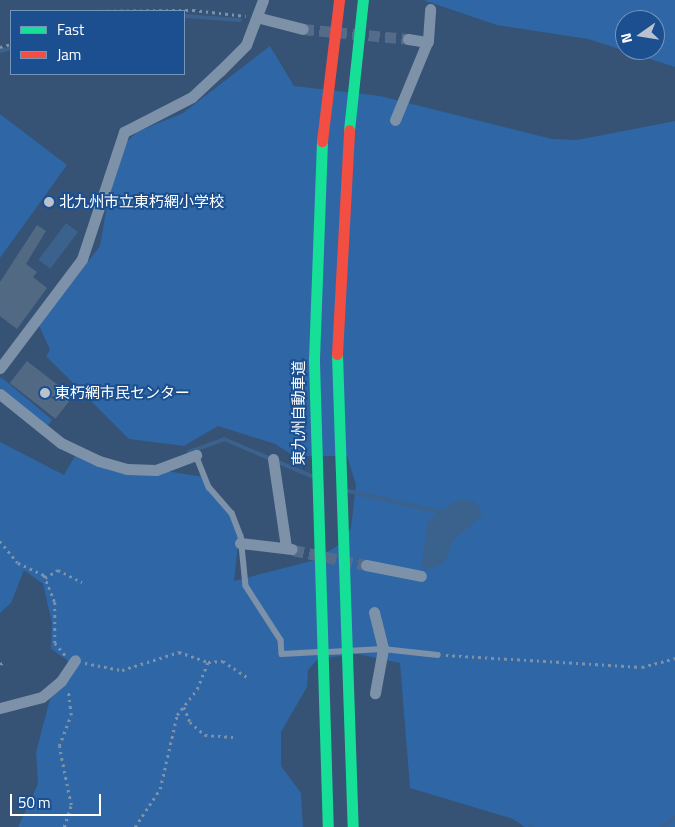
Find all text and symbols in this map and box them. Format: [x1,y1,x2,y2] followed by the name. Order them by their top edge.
[10,10,185,75] legend
[615,10,665,60] north arrow
[57,18,84,41] text: Fast
[615,31,637,45] text: N
[57,43,81,66] text: Jam
[59,193,224,211] place label: 北九州市立東朽網小学校
[43,196,55,208] marker: 北九州市立東朽網小学校
[290,361,308,465] street label: 東九州自動車道
[55,384,190,402] place label: 東朽網市民センター
[39,387,51,399] marker: 東朽網市民センター
[12,784,104,816] scale bar
[18,791,51,814] text: 50 m

